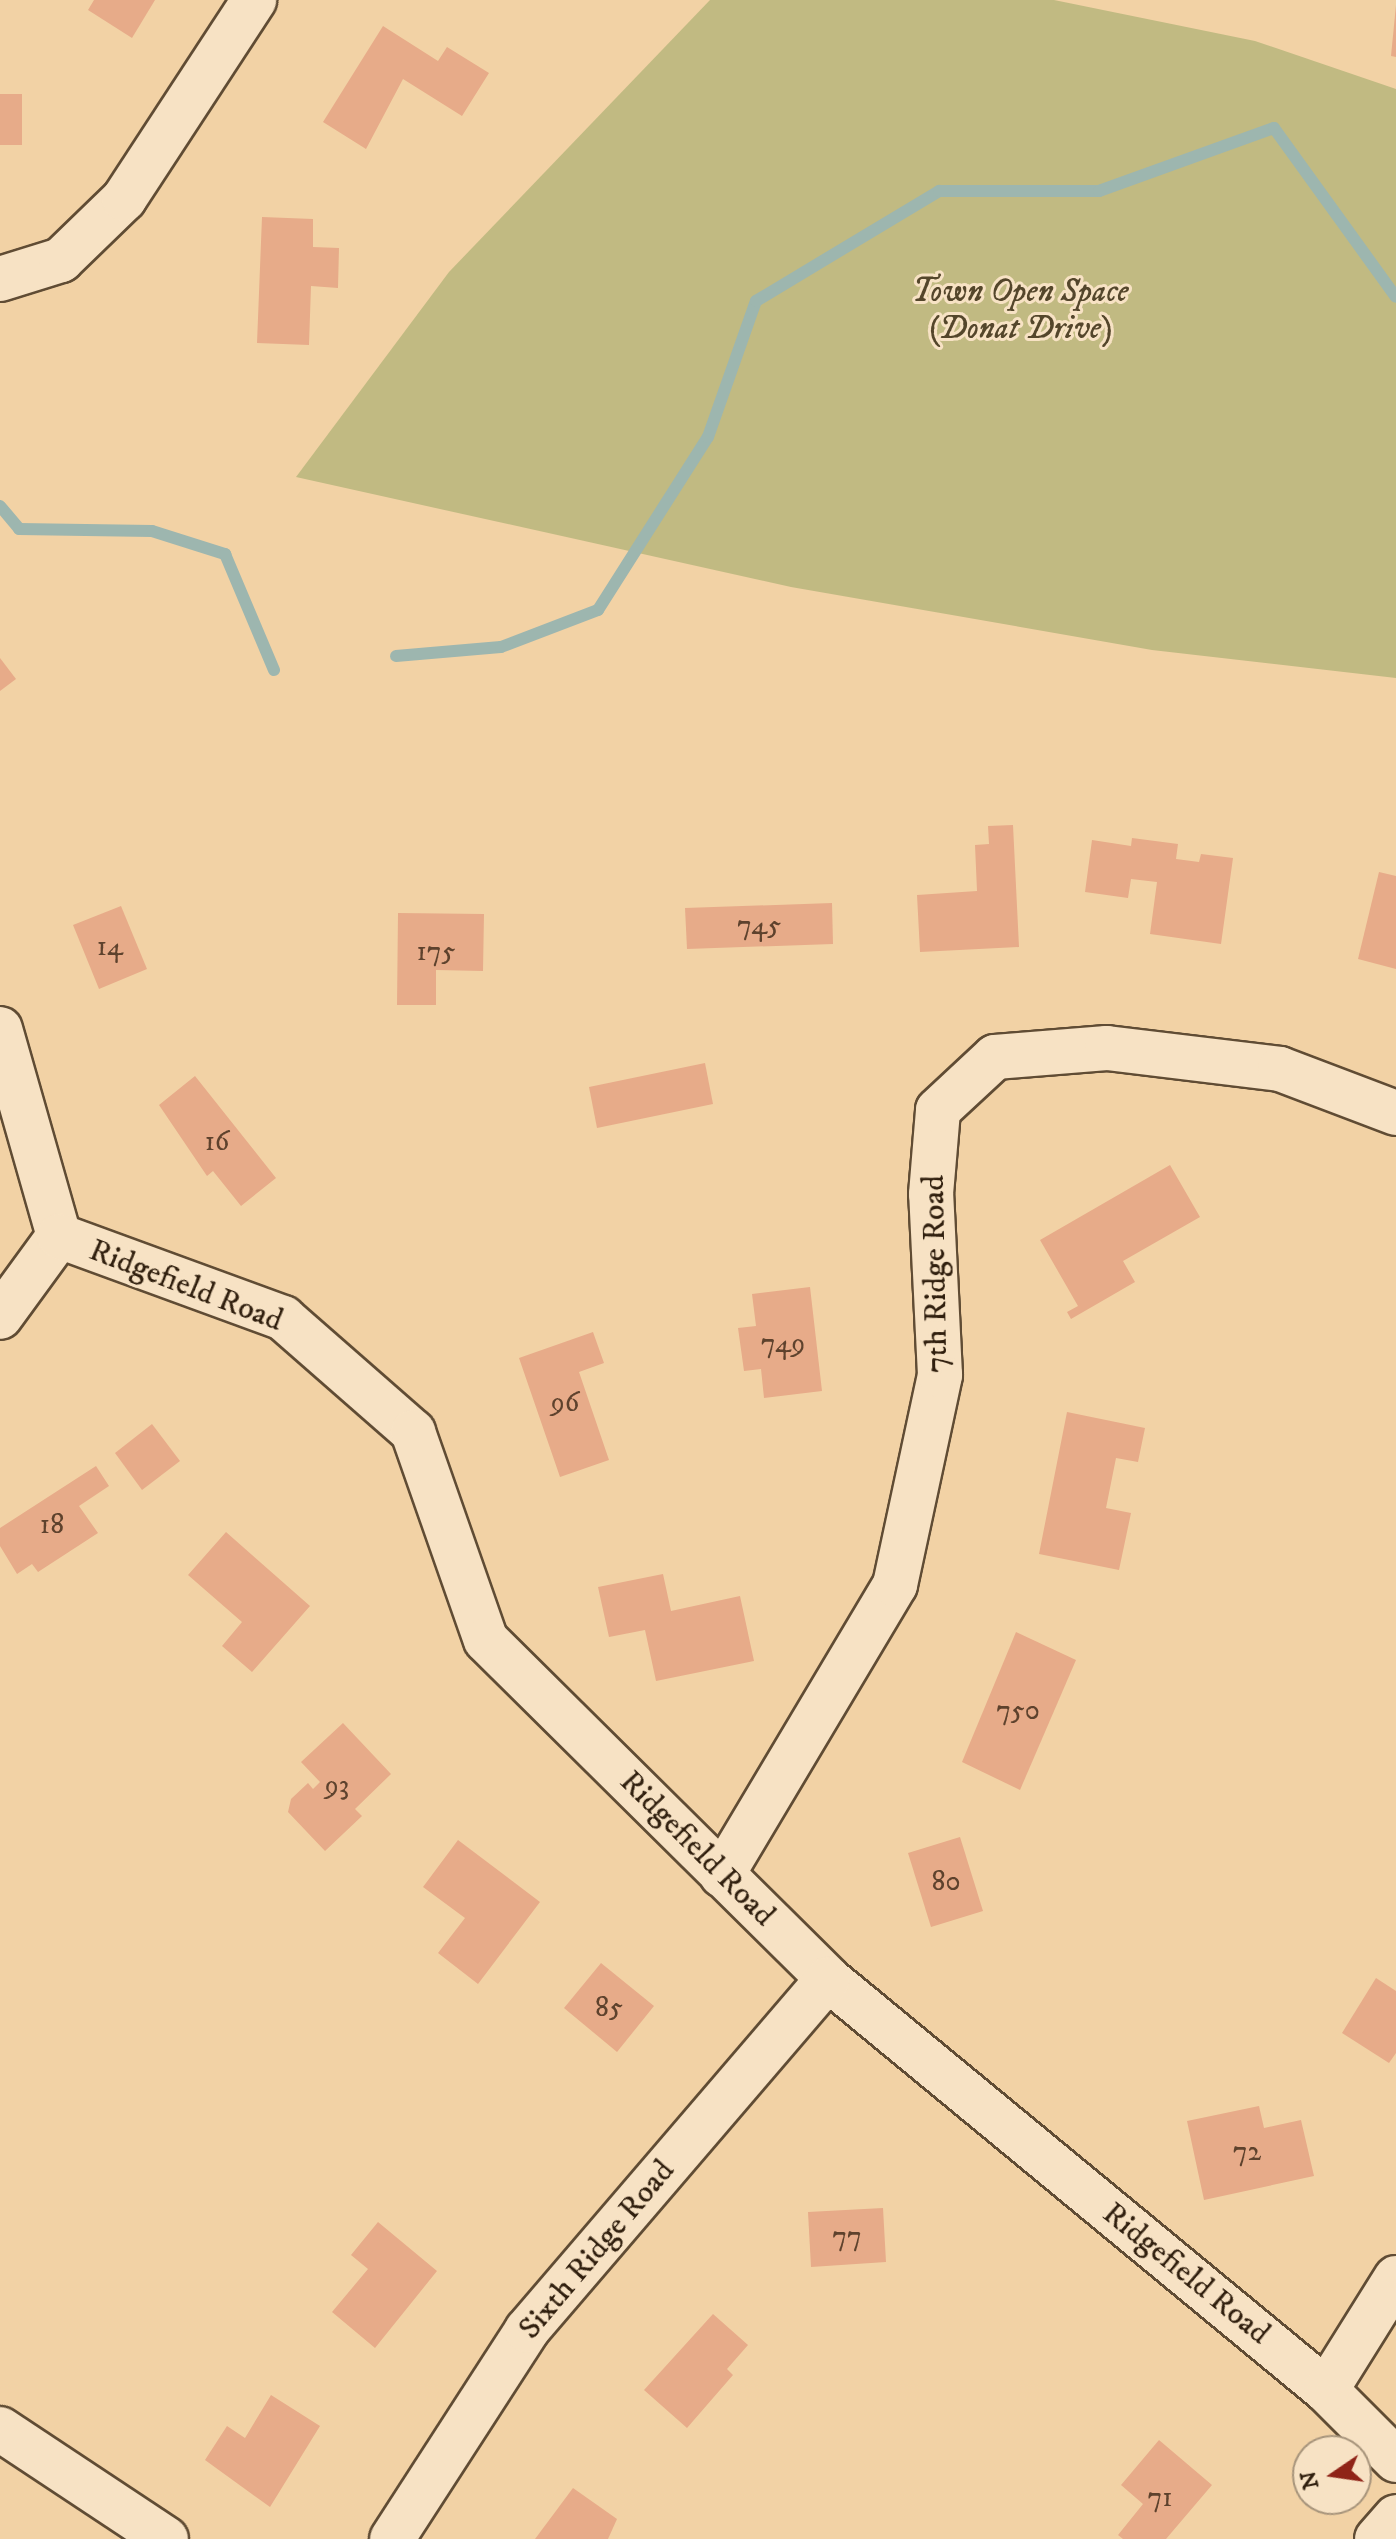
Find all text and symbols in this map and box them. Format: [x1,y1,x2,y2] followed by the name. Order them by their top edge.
[912,274,1128,349] park label: Town Open Space (Donat Drive)
[737,909,781,943] house number: 745
[97,930,123,964] house number: 14
[417,935,455,969] house number: 175
[205,1125,229,1159] house number: 16
[915,1175,957,1373] street label: 7th Ridge Road
[84,1231,288,1341] street label: Ridgefield Road
[761,1327,805,1361] house number: 749
[551,1386,579,1420] house number: 96
[40,1508,64,1542] house number: 18
[996,1694,1040,1728] house number: 750
[611,1763,783,1935] street label: Ridgefield Road
[325,1769,349,1803] house number: 93
[931,1865,961,1899] house number: 80
[595,1991,623,2025] house number: 85
[1233,2135,1261,2169] house number: 72
[511,2153,683,2347] street label: Sixth Ridge Road
[1095,2195,1277,2353] street label: Ridgefield Road
[832,2220,862,2254] house number: 77
[1292,2435,1372,2515] north arrow
[1295,2468,1325,2492] text: N
[1147,2481,1173,2515] house number: 71

